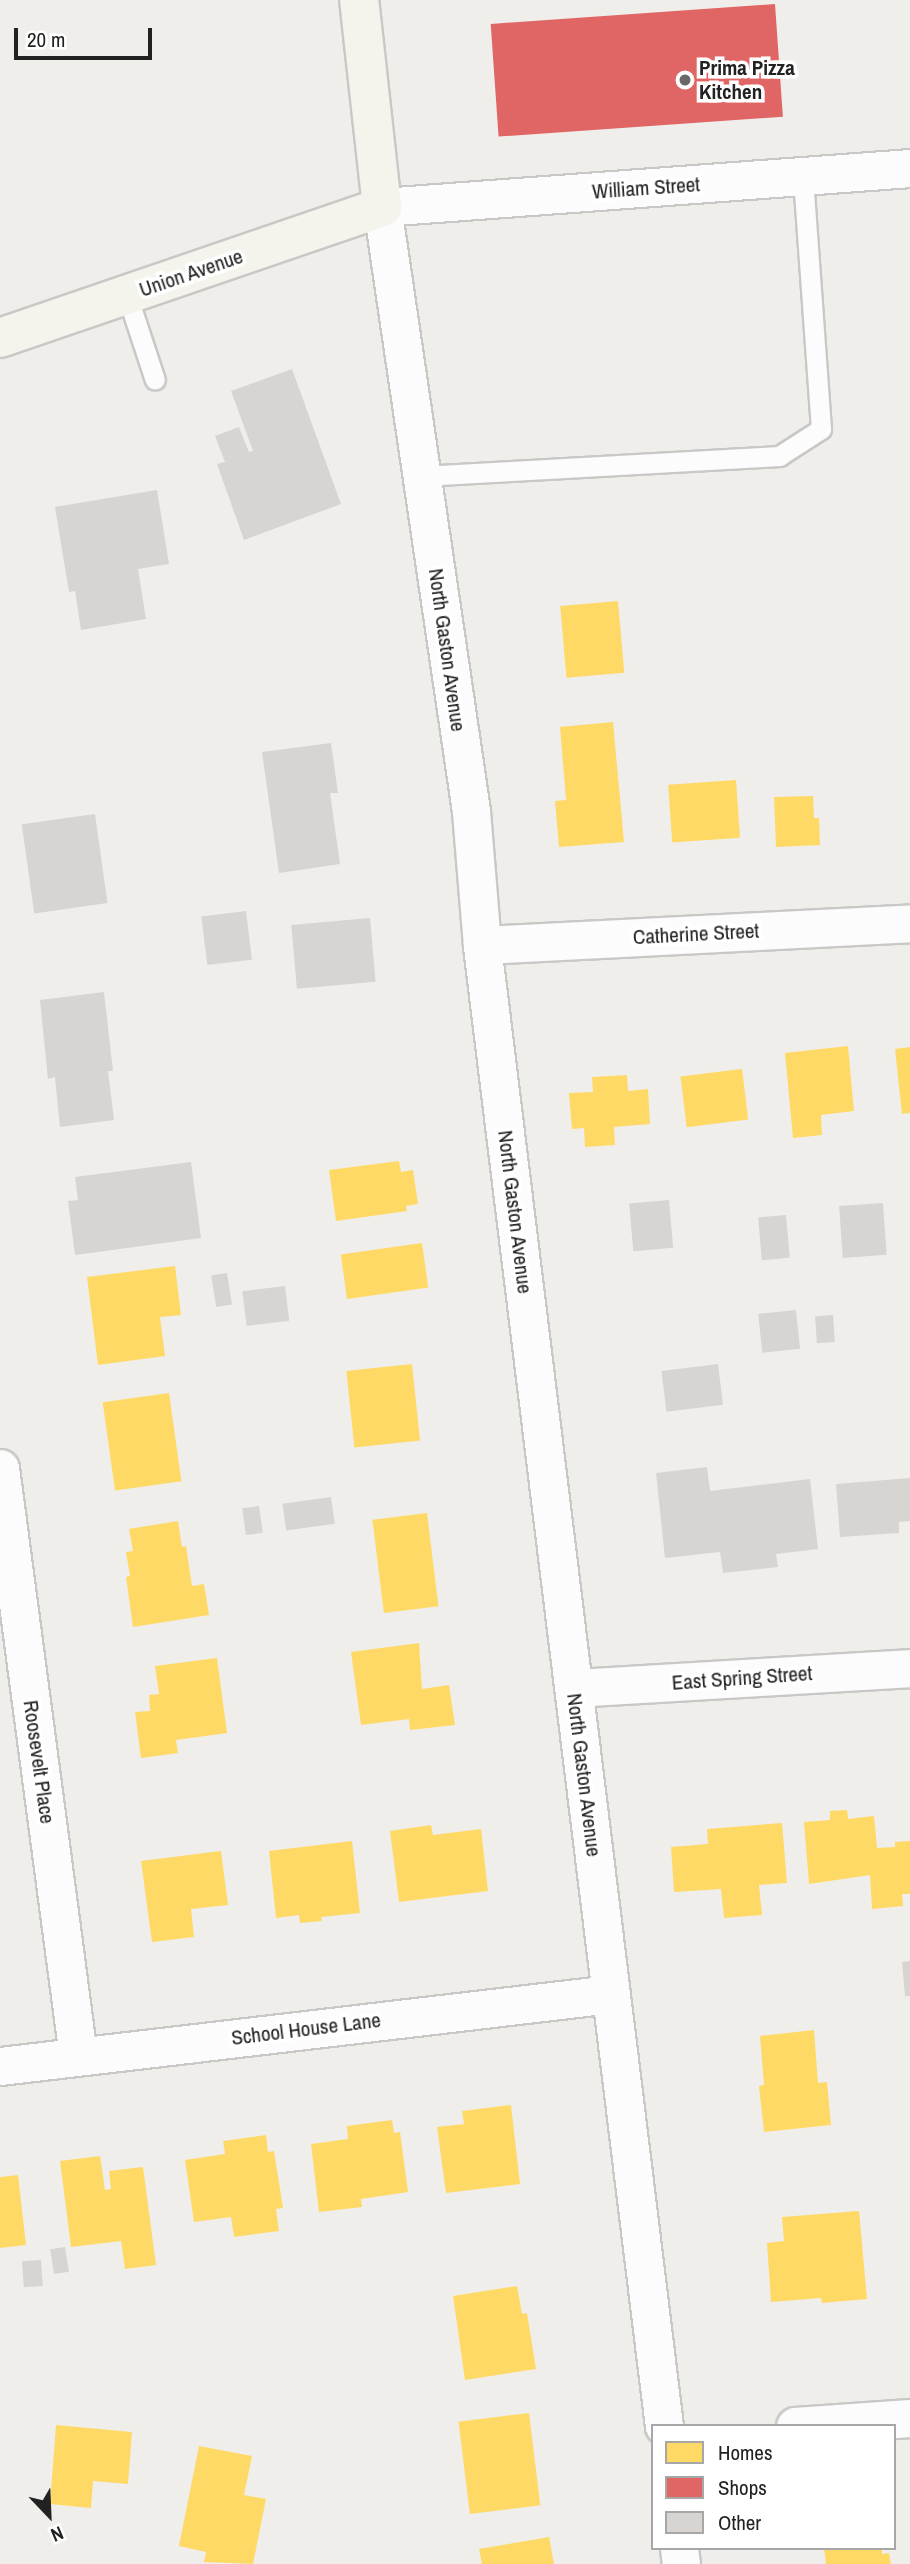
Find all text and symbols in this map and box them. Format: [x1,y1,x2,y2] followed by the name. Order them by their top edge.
[18,14,156,58] scale bar
[27,25,65,54] text: 20 m
[699,55,795,105] place label: Prima Pizza Kitchen
[677,72,693,88] marker: Prima Pizza Kitchen
[591,172,701,204] street label: William Street
[135,243,247,303] street label: Union Avenue
[423,566,471,734] street label: North Gaston Avenue
[632,918,760,950] street label: Catherine Street
[492,1128,538,1296] street label: North Gaston Avenue
[671,1661,813,1695] street label: East Spring Street
[561,1691,607,1859] street label: North Gaston Avenue
[18,1699,60,1825] street label: Roosevelt Place
[230,2007,382,2051] street label: School House Lane
[651,2424,896,2550] legend
[718,2438,773,2467] text: Homes
[718,2473,767,2502] text: Shops
[14,2480,84,2550] north arrow
[718,2508,761,2537] text: Other
[47,2520,67,2548] text: N

